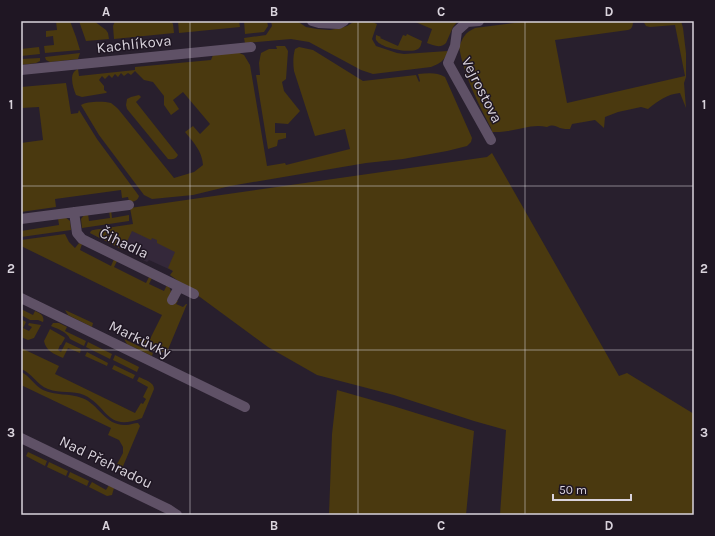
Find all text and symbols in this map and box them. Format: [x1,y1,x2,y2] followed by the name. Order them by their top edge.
[102,4,110,19] text: A
[270,4,278,19] text: B
[437,4,445,19] text: C
[605,4,614,19] text: D
[96,31,172,57] street label: Kachlíkova
[458,54,506,126] street label: Vejrostova
[9,97,13,112] text: 1
[702,97,706,112] text: 1
[97,223,151,263] street label: Čihadla
[7,261,15,276] text: 2
[700,261,708,276] text: 2
[106,316,174,362] street label: Markůvky
[7,425,15,440] text: 3
[700,425,708,440] text: 3
[57,432,155,492] street label: Nad Přehradou
[553,476,631,502] scale bar
[559,483,587,497] text: 50 m
[102,518,110,533] text: A
[270,518,278,533] text: B
[437,518,445,533] text: C
[605,518,614,533] text: D

